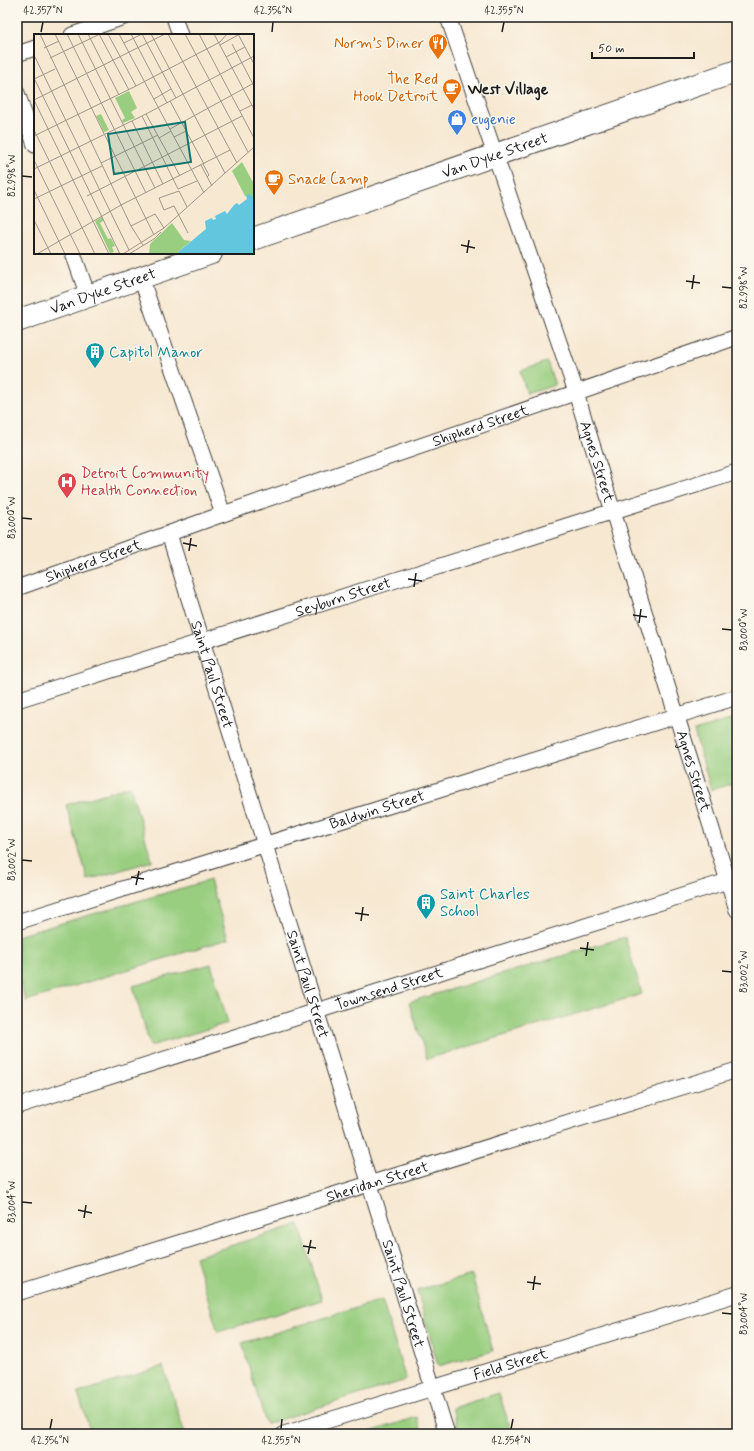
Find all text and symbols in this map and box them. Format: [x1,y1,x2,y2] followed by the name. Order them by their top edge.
[24,4,63,18] text: 42.357°N
[254,4,292,18] text: 42.356°N
[485,4,524,18] text: 42.355°N
[427,32,449,60] restaurant icon: Norm’s Diner
[34,34,254,254] inset map
[334,34,424,54] place label: Norm’s Diner
[592,34,694,60] scale bar
[598,41,625,57] text: 50 m
[353,70,438,107] place label: The Red Hook Detroit
[441,77,463,105] cafe icon: The Red Hook Detroit
[467,79,549,101] district label: West Village
[446,108,468,136] shop icon: eugenie
[471,110,516,130] place label: eugenie
[439,128,551,184] street label: Van Dyke Street
[5,155,19,197] text: 82.998°W
[263,168,285,196] cafe icon: Snack Camp
[288,170,369,190] place label: Snack Camp
[48,264,159,320] street label: Van Dyke Street
[737,267,751,309] text: 82.998°W
[84,341,106,369] building icon: Capitol Manor
[109,343,203,363] place label: Capitol Manor
[430,400,532,452] street label: Shipherd Street
[574,419,619,505] street label: Agnes Street
[81,464,209,501] place label: Detroit Community Health Connection
[56,471,78,499] hospital icon: Detroit Community Health Connection
[5,497,19,539] text: 83.000°W
[43,535,144,588] street label: Shipherd Street
[293,573,394,623] street label: Seyburn Street
[737,609,751,651] text: 83.000°W
[185,618,237,731] street label: Saint Paul Street
[671,728,715,815] street label: Agnes Street
[327,786,427,835] street label: Baldwin Street
[5,839,19,881] text: 83.002°W
[440,885,530,922] place label: Saint Charles School
[415,892,437,920] building icon: Saint Charles School
[281,928,333,1041] street label: Saint Paul Street
[737,951,751,993] text: 83.002°W
[333,963,446,1016] street label: Townsend Street
[324,1157,431,1208] street label: Sheridan Street
[5,1181,19,1223] text: 83.004°W
[377,1237,429,1350] street label: Saint Paul Street
[737,1293,751,1335] text: 83.004°W
[471,1344,550,1386] street label: Field Street
[31,1434,69,1448] text: 42.356°N
[262,1434,301,1448] text: 42.355°N
[491,1434,531,1448] text: 42.354°N

